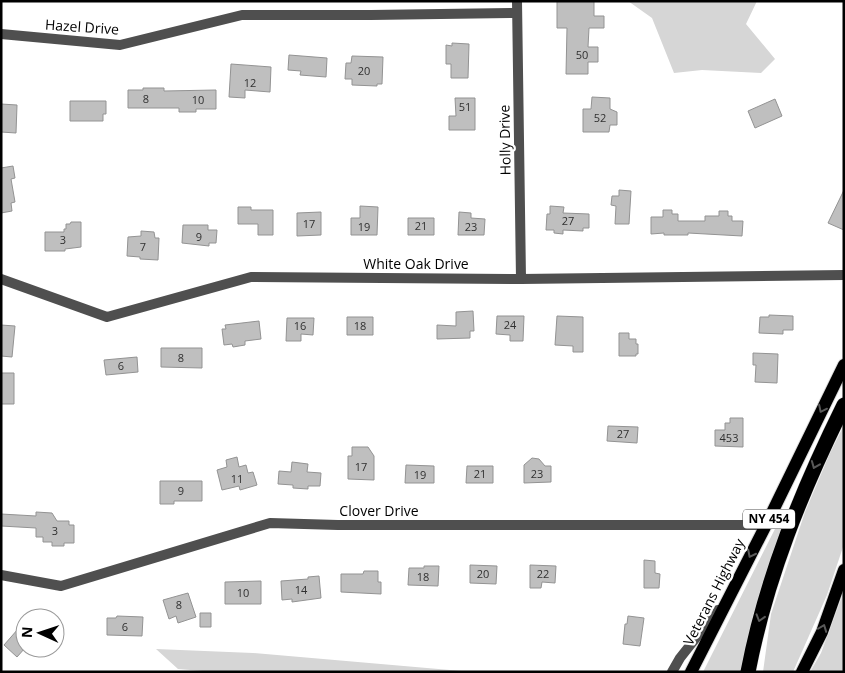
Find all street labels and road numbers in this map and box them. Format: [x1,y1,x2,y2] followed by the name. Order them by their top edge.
[44,14,120,39] street label: Hazel Drive
[494,104,515,176] street label: Holly Drive
[363,254,469,273] street label: White Oak Drive
[339,501,419,520] street label: Clover Drive
[743,509,795,528] road number: NY 454
[678,534,749,648] street label: Veterans Highway

